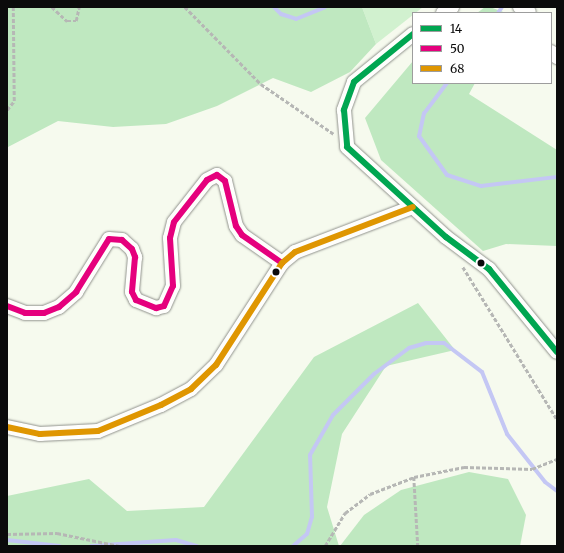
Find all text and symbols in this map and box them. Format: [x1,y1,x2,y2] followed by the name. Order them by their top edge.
[412,12,552,84] legend
[450,21,462,36] text: 14
[450,41,465,56] text: 50
[450,61,464,76] text: 68
[476,258,486,268] unlabelled marker
[271,267,281,277] unlabelled marker

